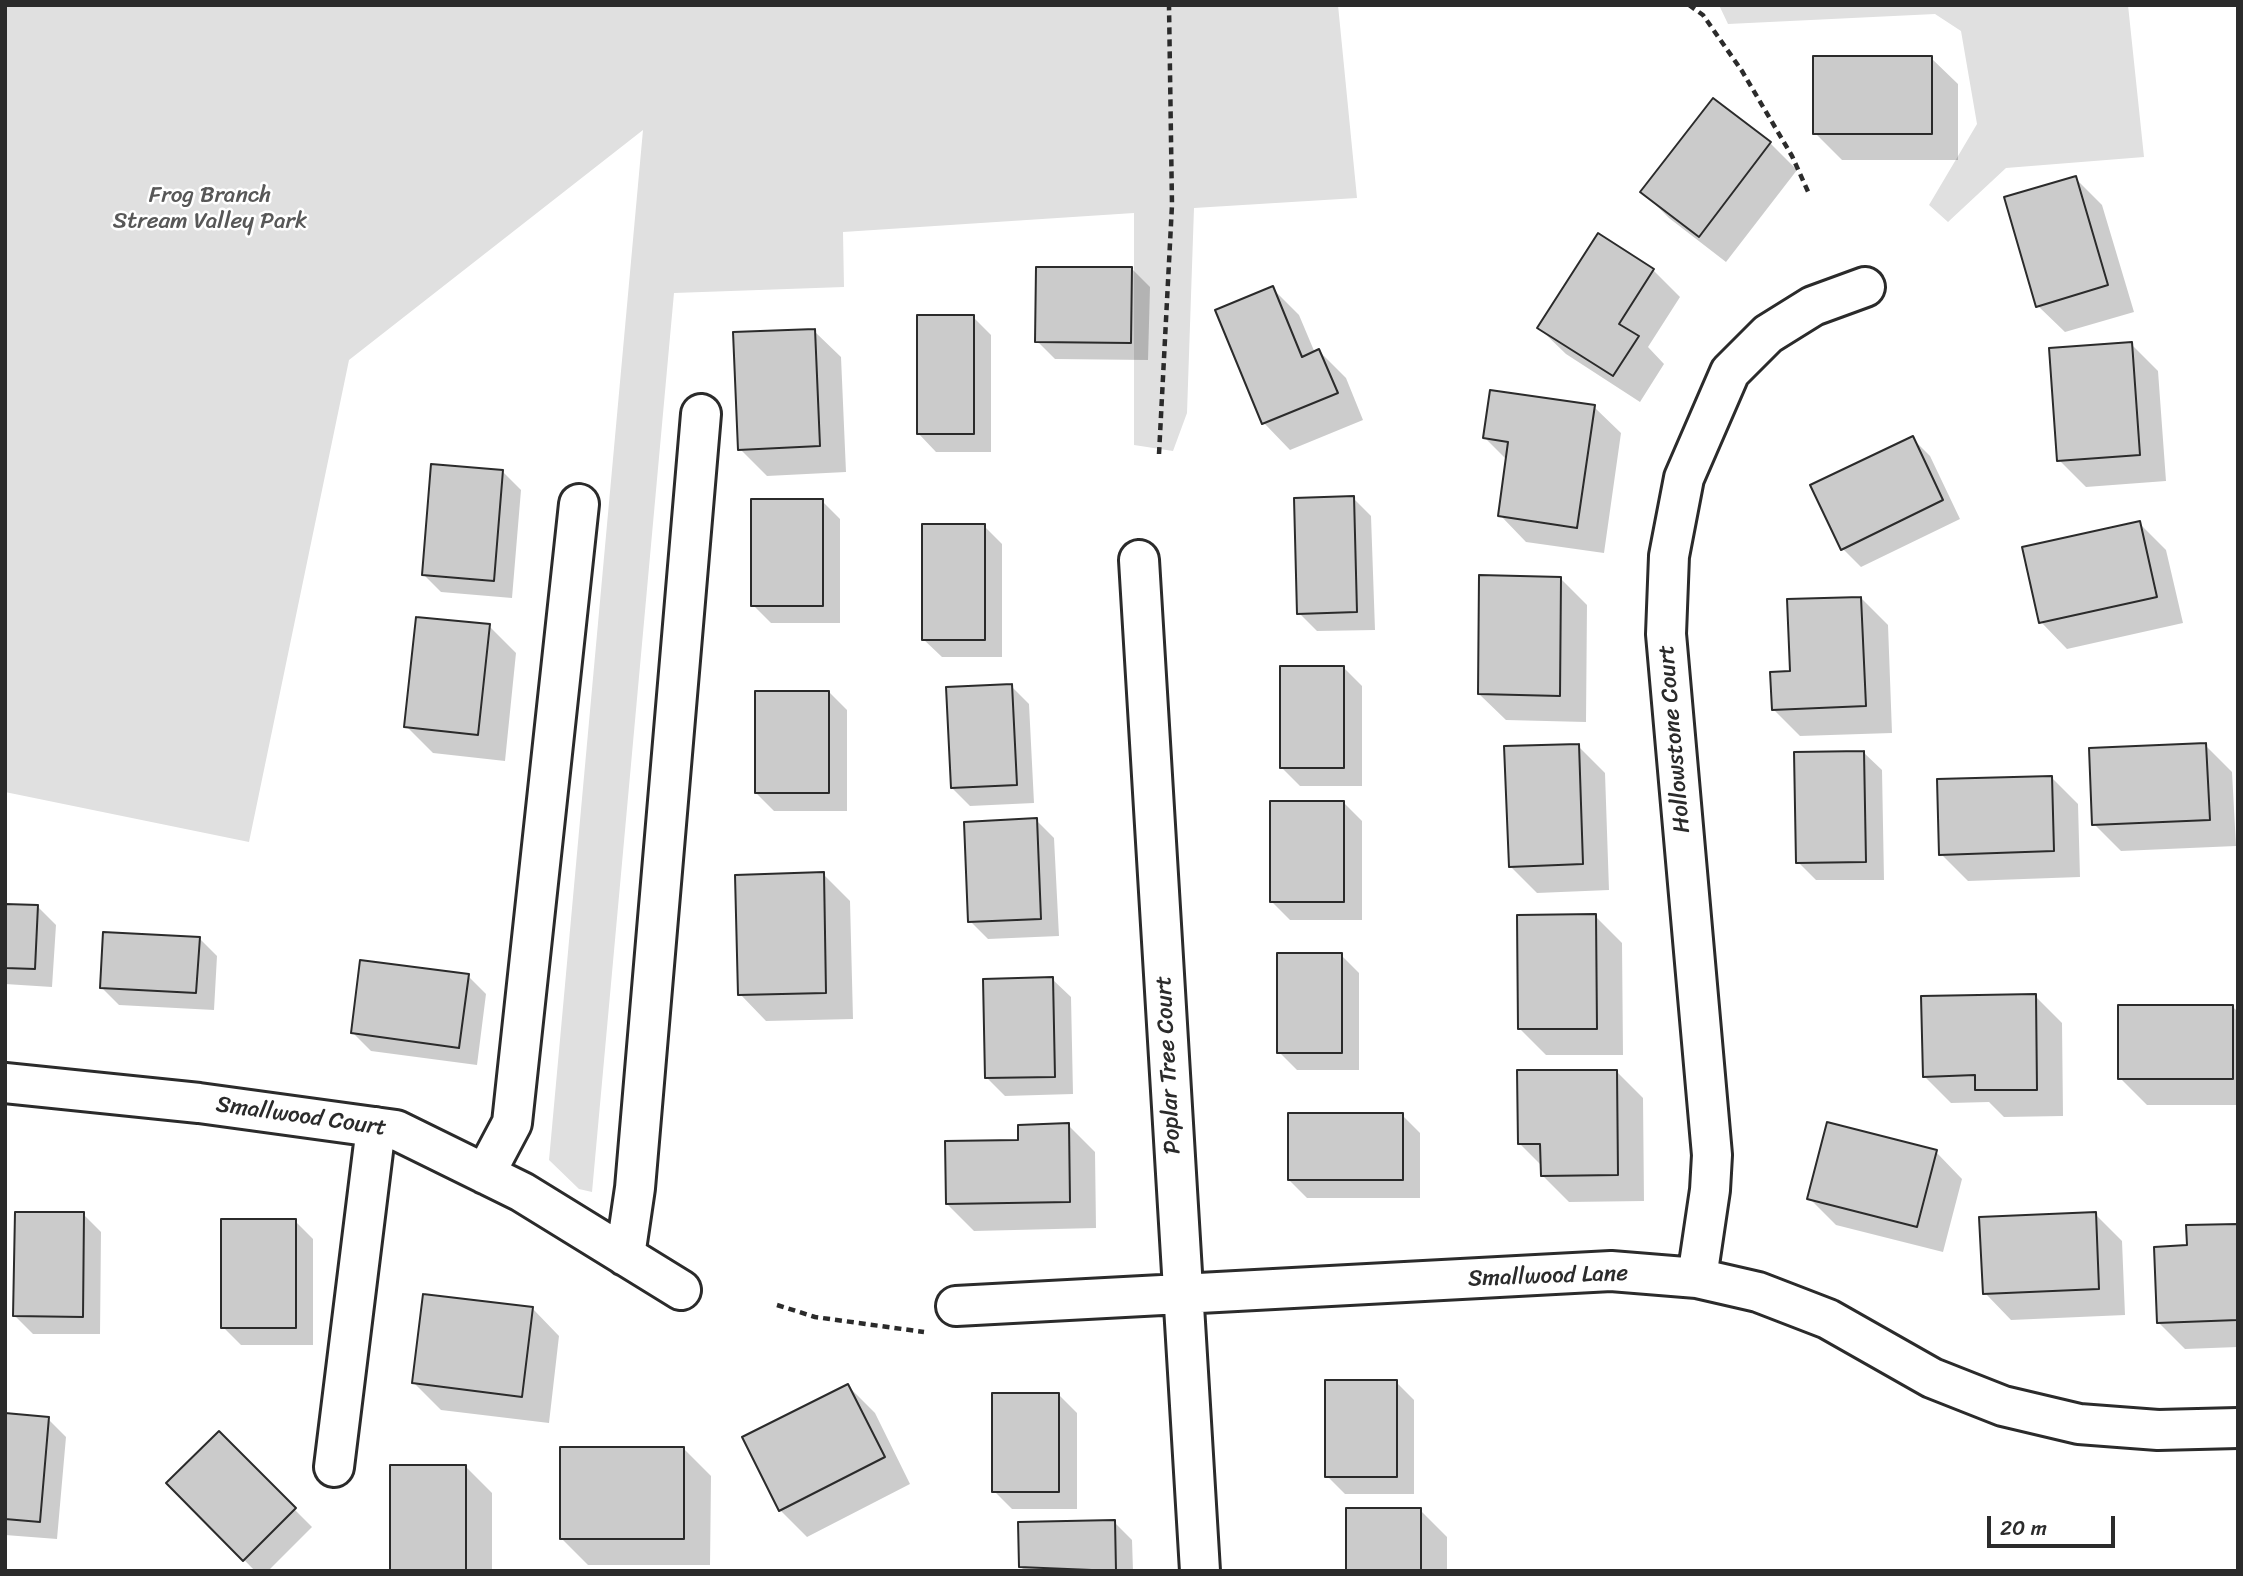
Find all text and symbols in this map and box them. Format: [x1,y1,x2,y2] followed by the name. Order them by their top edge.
[113,182,307,236] park label: Frog Branch Stream Valley Park
[1653,644,1697,834] street label: Hollowstone Court
[1151,975,1187,1155] street label: Poplar Tree Court
[214,1091,388,1143] street label: Smallwood Court
[1467,1260,1629,1294] street label: Smallwood Lane
[1991,1502,2119,1546] scale bar
[2000,1509,2047,1547] text: 20 m

